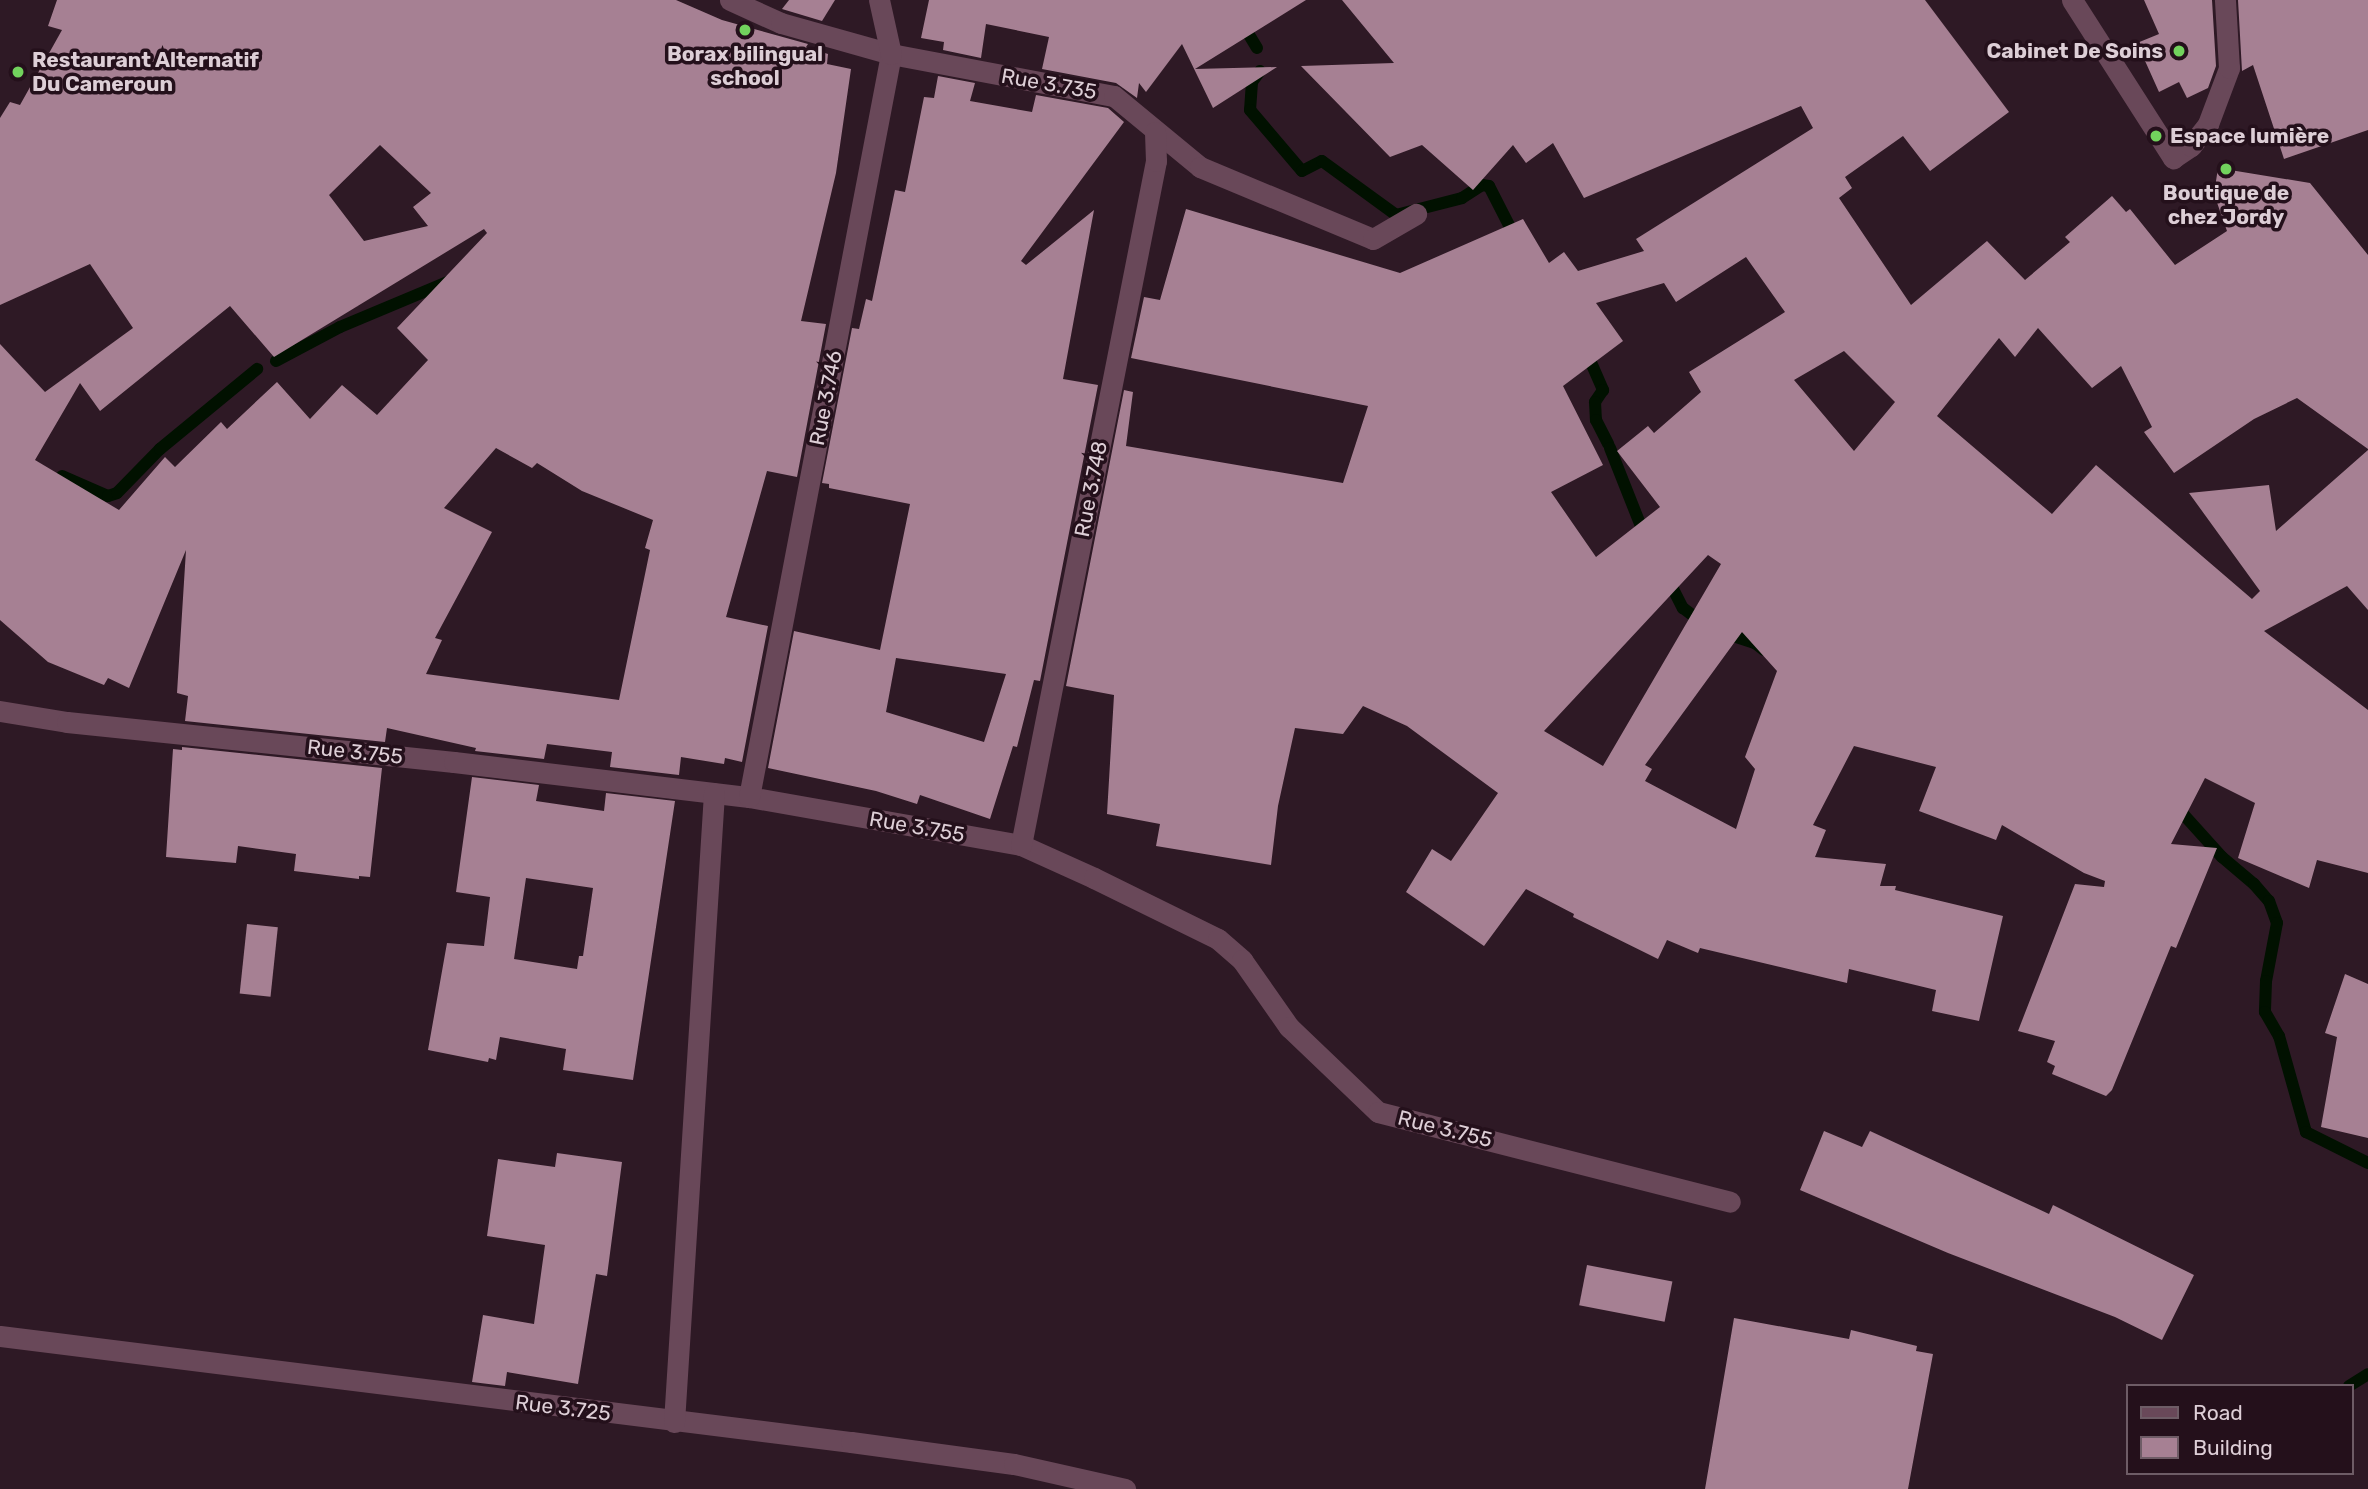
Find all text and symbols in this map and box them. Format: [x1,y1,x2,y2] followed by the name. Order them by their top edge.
[737,22,753,38] marker: Borax bilingual school
[1987,38,2163,64] place label: Cabinet De Soins
[667,41,823,91] place label: Borax bilingual school
[2169,41,2189,61] marker: Cabinet De Soins
[32,47,259,97] place label: Restaurant Alternatif Du Cameroun
[999,63,1099,105] street label: Rue 3.735
[10,64,26,80] marker: Restaurant Alternatif Du Cameroun
[2170,123,2329,149] place label: Espace lumière
[2148,128,2164,144] marker: Espace lumière
[2218,161,2234,177] marker: Boutique de chez Jordy
[2163,180,2289,230] place label: Boutique de chez Jordy
[804,348,848,448] street label: Rue 3.746
[1069,439,1113,539] street label: Rue 3.748
[306,734,404,770] street label: Rue 3.755
[867,806,967,848] street label: Rue 3.755
[1395,1105,1495,1153] street label: Rue 3.755
[2126,1384,2354,1475] legend
[514,1390,612,1426] street label: Rue 3.725
[2193,1400,2243,1425] text: Road
[2193,1435,2273,1460] text: Building

